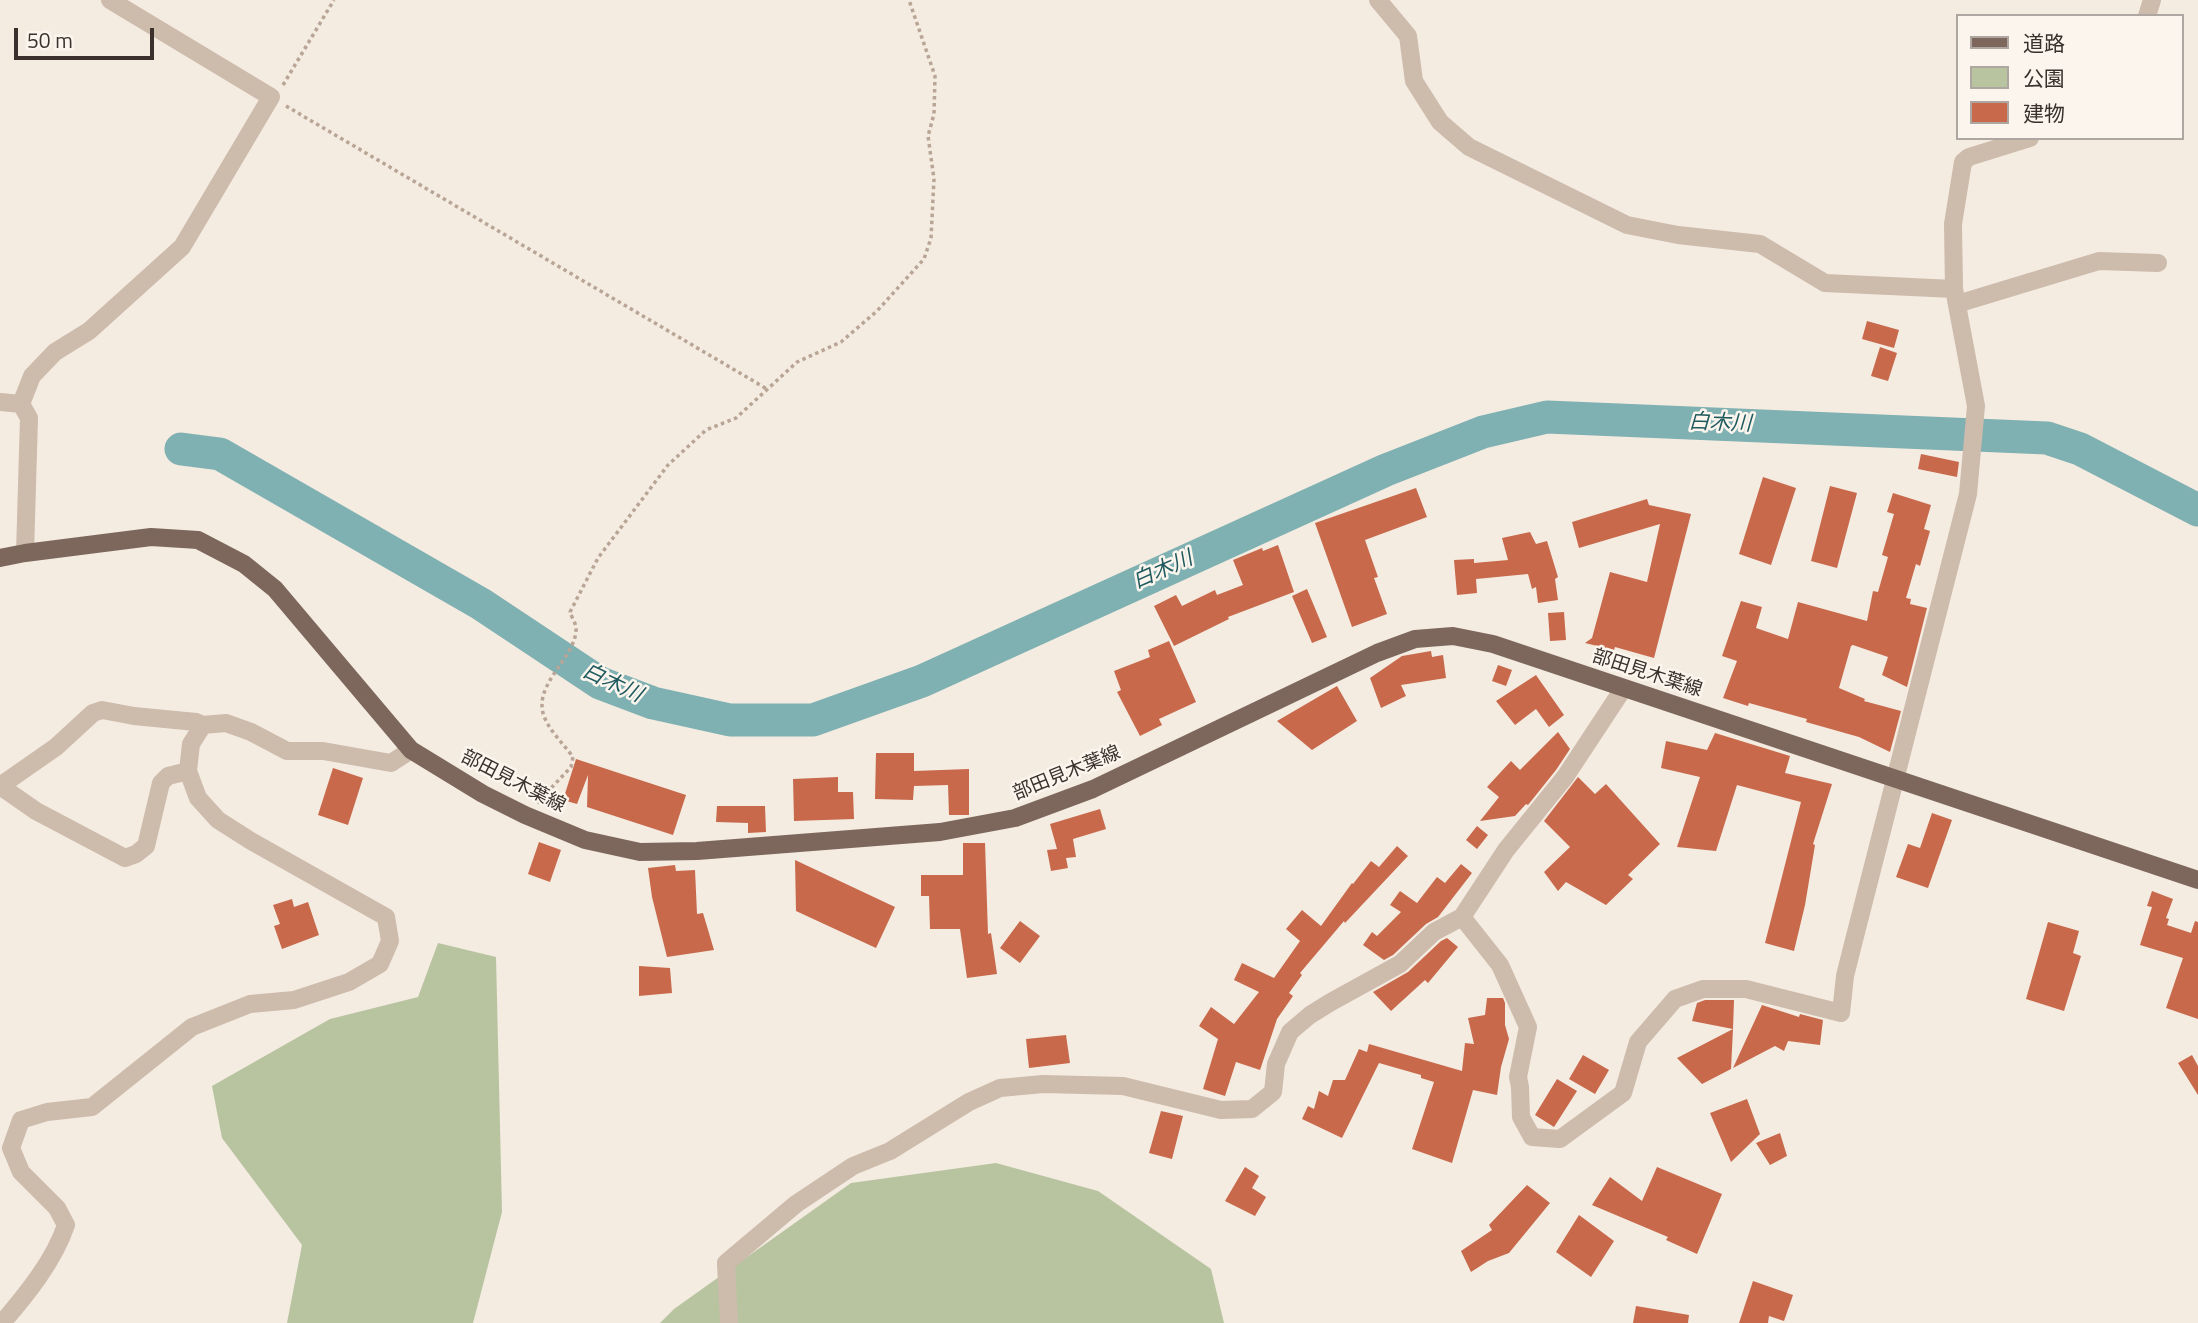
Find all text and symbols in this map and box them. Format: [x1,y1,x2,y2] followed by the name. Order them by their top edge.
[18,14,158,58] scale bar
[1956,14,2184,140] legend
[27,24,73,56] text: 50 m
[2023,27,2065,59] text: 道路
[2023,62,2065,94] text: 公園
[2023,97,2065,129] text: 建物
[1688,410,1752,438] water label: 白木川
[1129,547,1197,595] water label: 白木川
[1589,646,1705,702] street label: 部田見木葉線
[578,659,646,709] water label: 白木川
[1010,742,1124,806] street label: 部田見木葉線
[457,746,569,818] street label: 部田見木葉線

